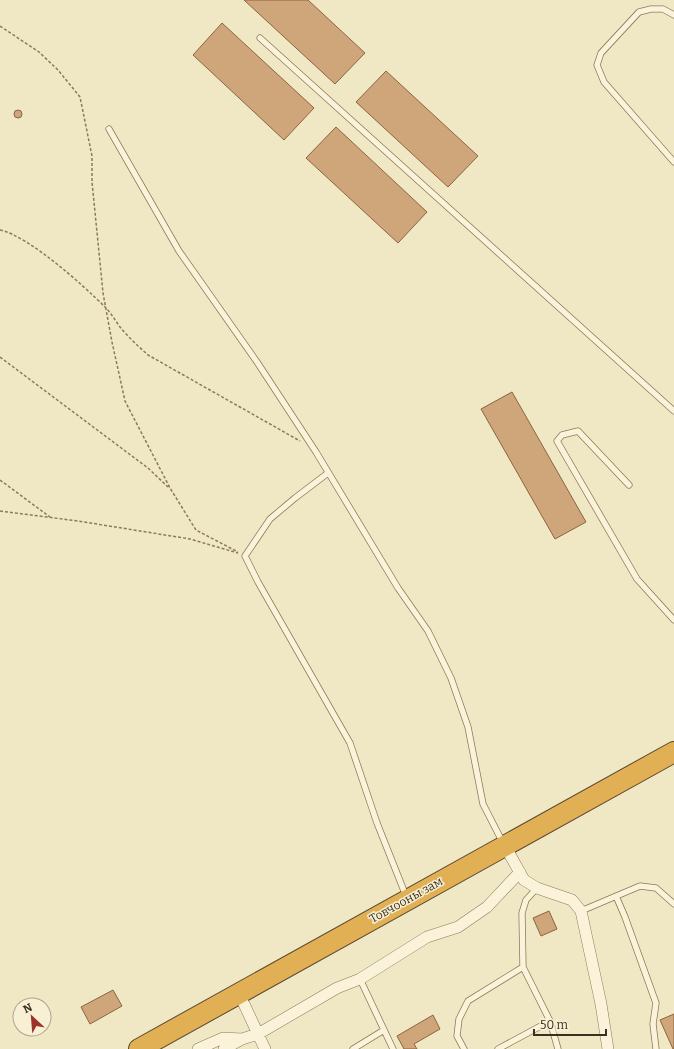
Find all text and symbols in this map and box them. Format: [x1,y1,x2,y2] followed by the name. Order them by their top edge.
[367,874,445,926] street label: Товчооны зам
[12,997,52,1037] north arrow
[21,1001,35,1016] text: N
[534,1011,606,1037] scale bar
[540,1018,569,1032] text: 50 m

